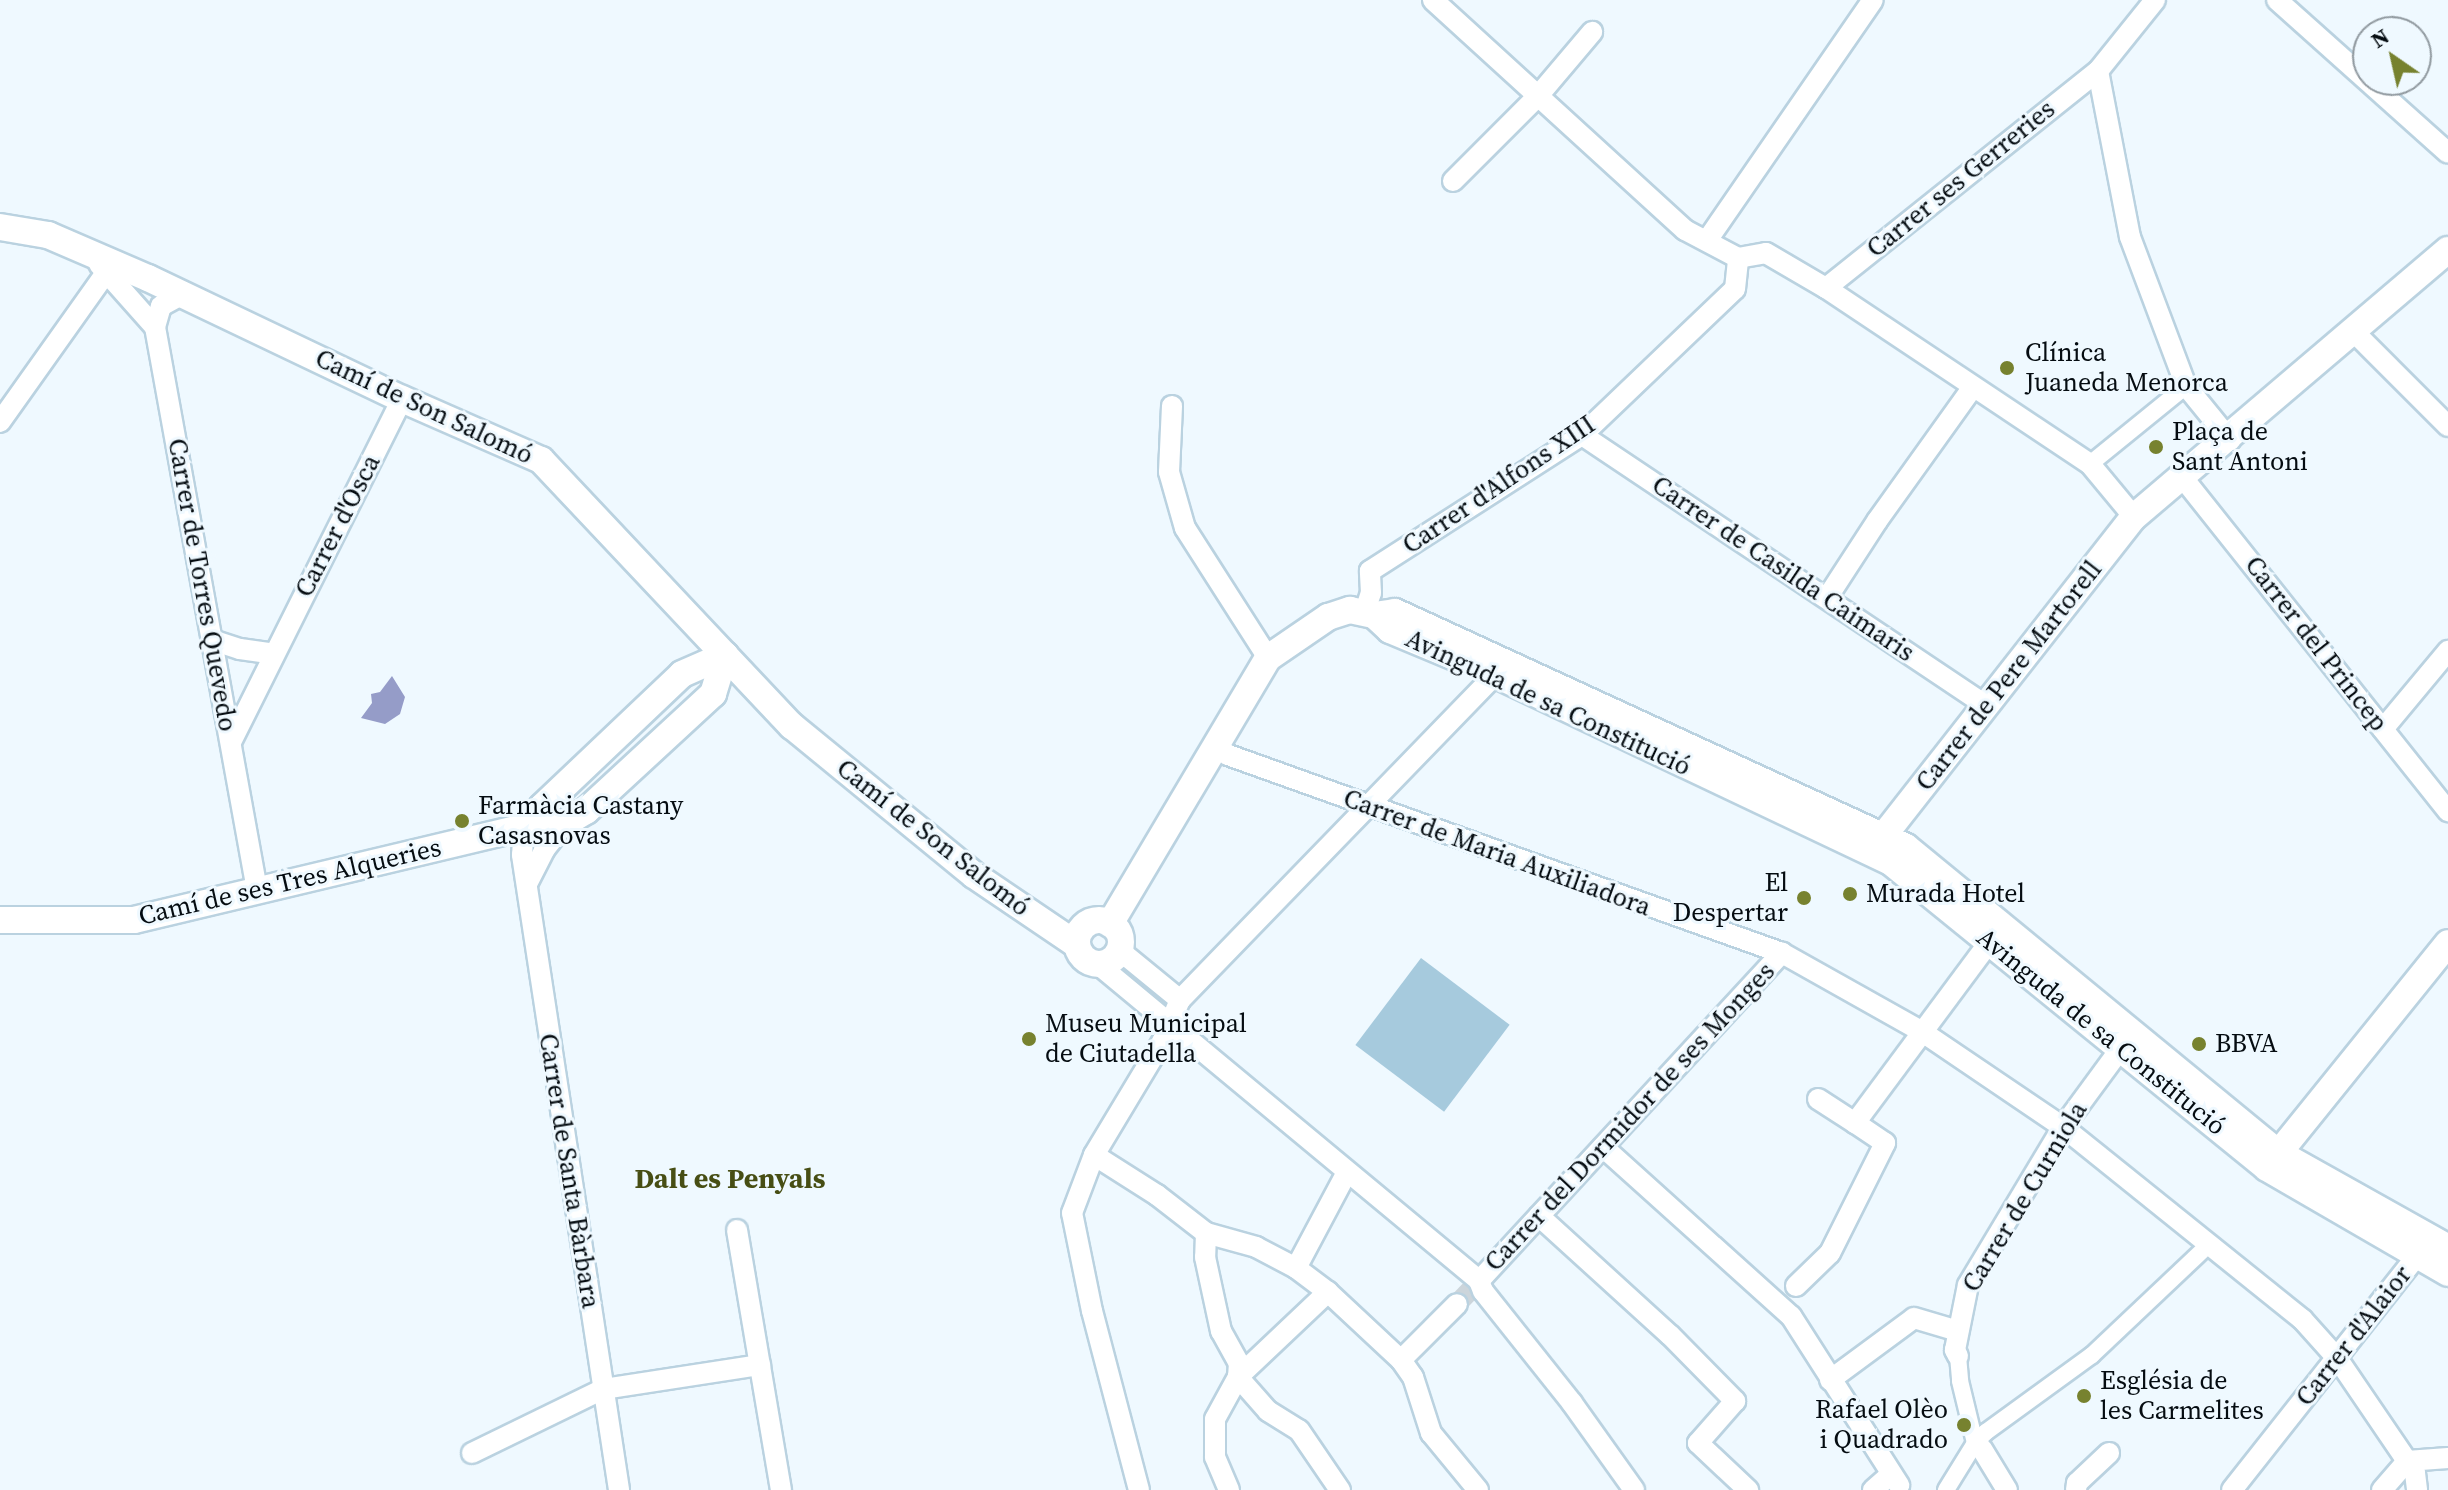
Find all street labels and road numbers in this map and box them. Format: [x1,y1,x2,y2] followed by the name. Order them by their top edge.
[1861,94,2061,264] street label: Carrer ses Gerreries
[310,343,538,471] street label: Camí de Son Salomó
[1397,409,1601,561] street label: Carrer d'Alfons XIII
[161,436,243,734] street label: Carrer de Torres Quevedo
[289,450,387,602] street label: Carrer d'Osca
[1646,469,1920,669] street label: Carrer de Casilda Caimaris
[2238,550,2394,738] street label: Carrer del Princep
[1910,555,2108,797] street label: Carrer de Pere Martorell
[1400,623,1696,783] street label: Avinguda de sa Constitució
[830,753,1036,923] street label: Camí de Son Salomó
[1339,783,1655,923] street label: Carrer de Maria Auxiliadora
[136,832,444,932] street label: Camí de ses Tres Alqueries
[1970,922,2232,1142] street label: Avinguda de sa Constitució
[1479,956,1781,1278] street label: Carrer del Dormidor de ses Monges
[532,1031,606,1311] street label: Carrer de Santa Bàrbara
[1956,1096,2094,1298] street label: Carrer de Curniola
[2290,1260,2418,1412] street label: Carrer d'Alaior

